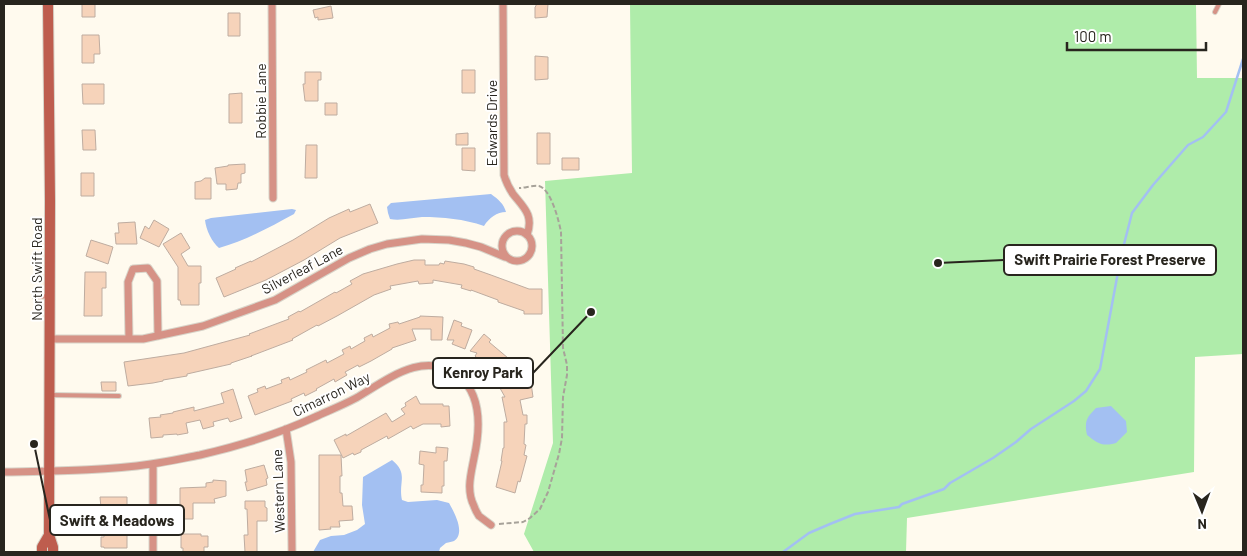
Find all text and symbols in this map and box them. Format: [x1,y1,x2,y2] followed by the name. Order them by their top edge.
[1067,20,1206,52] scale bar
[1074,27,1112,45] text: 100 m
[252,63,269,139] street label: Robbie Lane
[483,80,500,166] street label: Edwards Drive
[28,217,45,321] street label: North Swift Road
[259,240,345,298] street label: Silverleaf Lane
[1004,245,1216,275] callout: Swift Prairie Forest Preserve
[1014,250,1206,268] text: Swift Prairie Forest Preserve
[433,358,533,388] callout: Kenroy Park
[443,363,523,381] text: Kenroy Park
[290,368,373,420] street label: Cimarron Way
[268,449,288,533] street label: Western Lane
[1177,486,1227,536] north arrow
[50,505,184,535] callout: Swift & Meadows
[60,511,175,529] text: Swift & Meadows
[1197,516,1207,533] text: N

